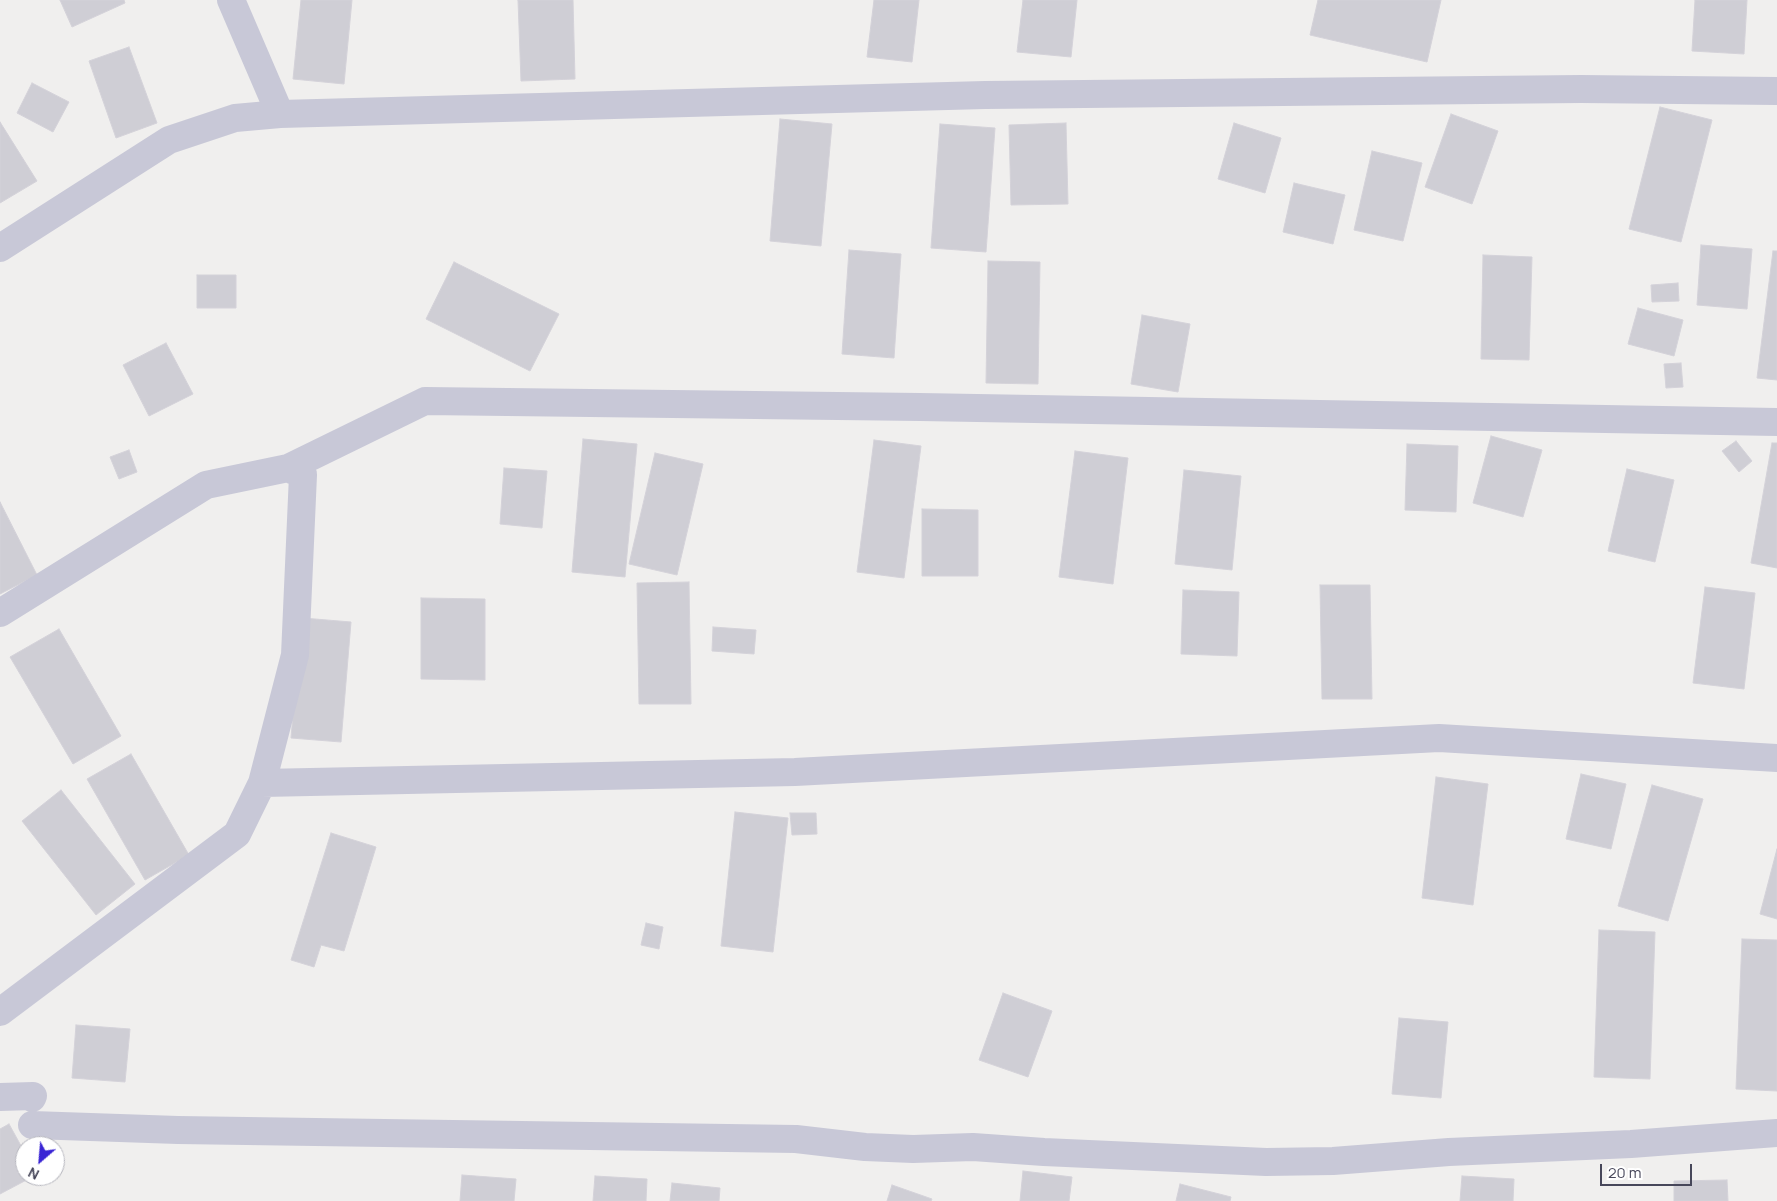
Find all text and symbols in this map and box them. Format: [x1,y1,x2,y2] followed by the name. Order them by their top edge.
[15,1136,65,1186] north arrow
[1602,1154,1694,1186] scale bar
[1608,1162,1641,1183] text: 20 m
[25,1163,42,1185] text: N

